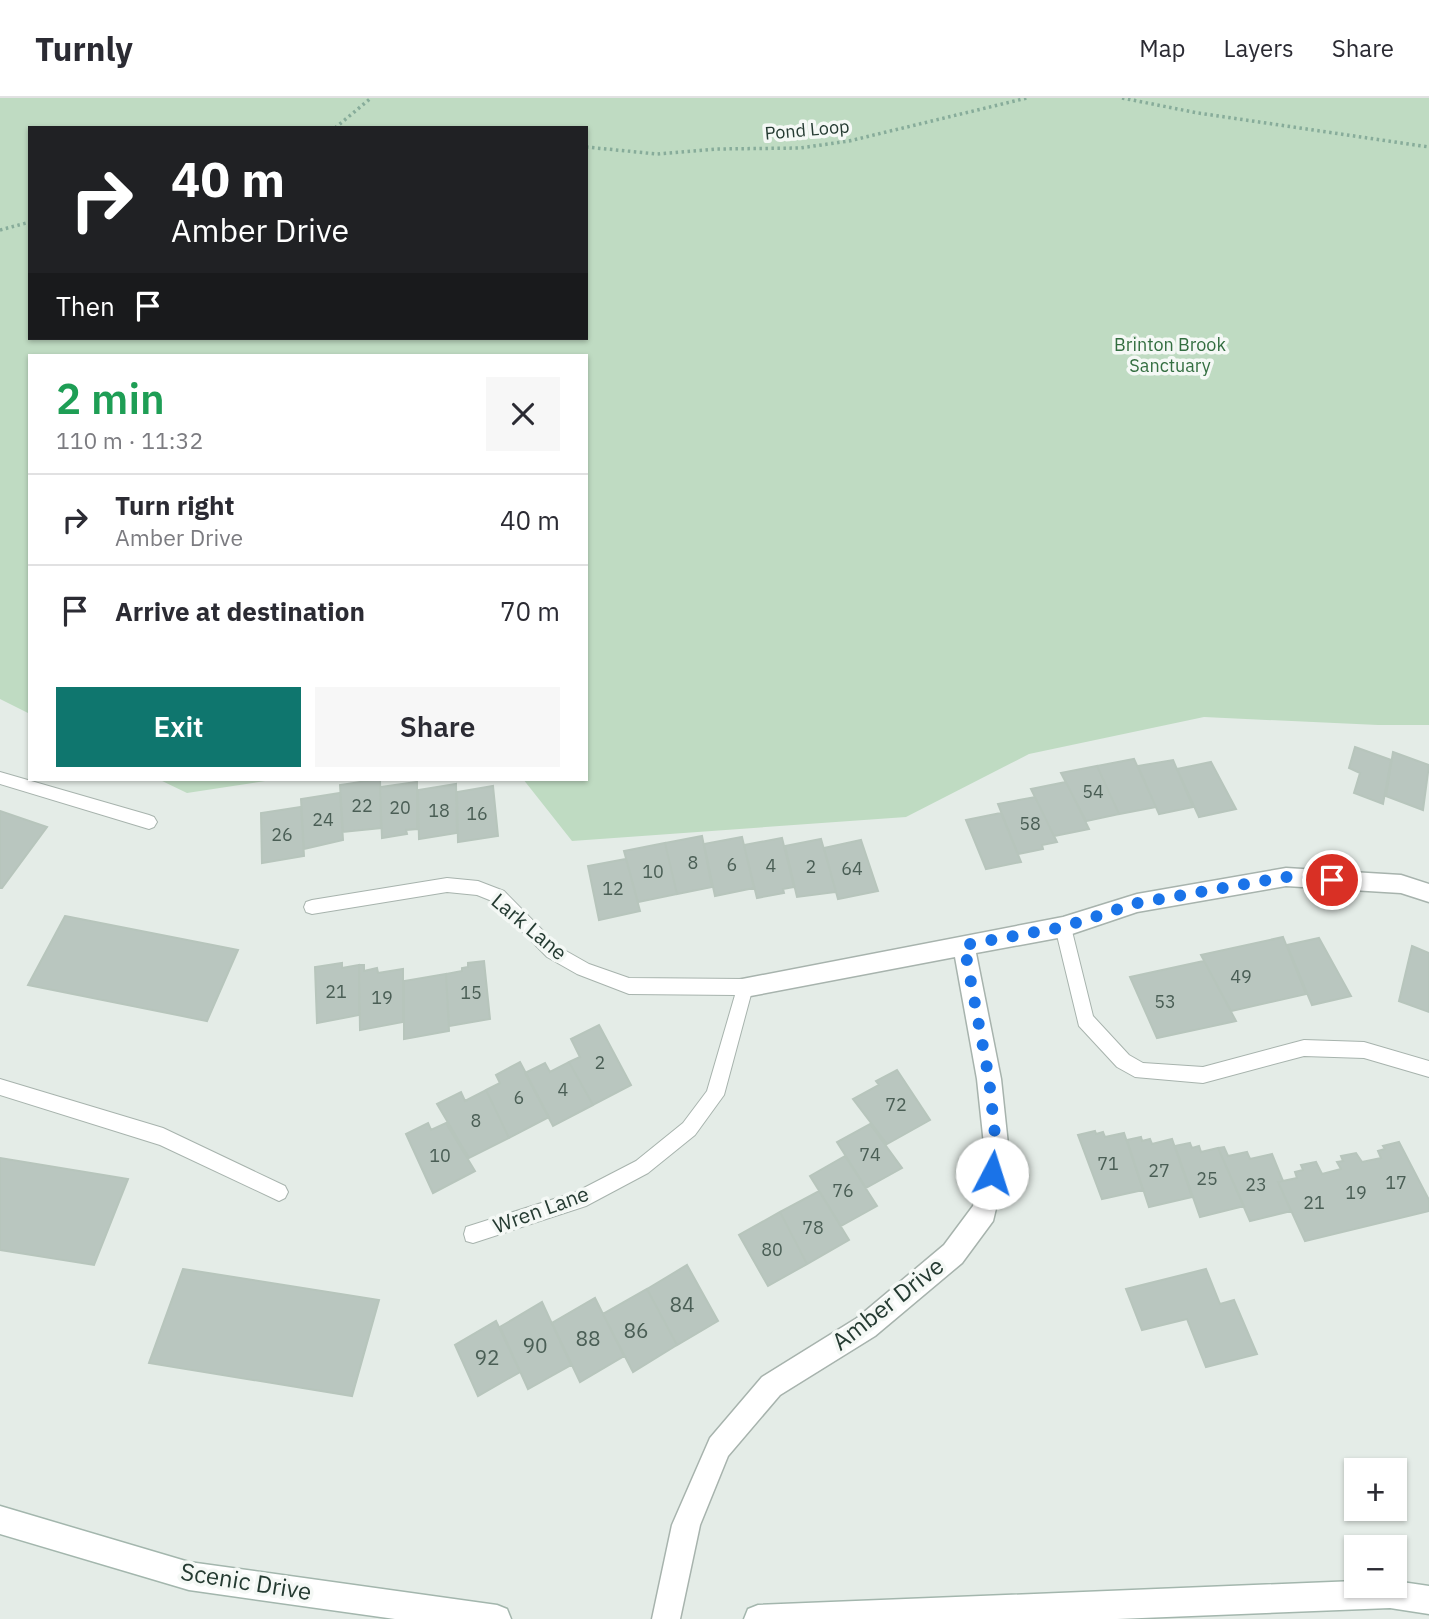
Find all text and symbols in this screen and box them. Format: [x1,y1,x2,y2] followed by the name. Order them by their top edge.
[35,27,133,70] text: Turnly
[1139,32,1186,64] text: Map
[1224,32,1294,64] text: Layers
[1332,32,1394,64] text: Share
[764,114,850,145] street label: Pond Loop
[171,147,285,210] text: 40 m
[56,154,147,245] icon: right
[171,209,349,251] text: Amber Drive
[129,287,167,325] icon: arrive
[56,289,115,323] text: Then
[1114,333,1226,377] park label: Brinton Brook Sanctuary
[56,371,165,426] text: 2 min
[486,377,560,451] button: close
[56,425,203,455] text: 110 m · 11:32
[115,488,234,522] text: Turn right
[56,501,94,539] icon: right
[500,503,560,537] text: 40 m
[115,522,243,552] text: Amber Drive
[56,592,94,630] icon: arrive
[115,594,365,628] text: Arrive at destination
[500,594,560,628] text: 70 m
[56,687,301,767] button: Exit
[315,687,560,767] button: Share
[1082,780,1104,803] house number: 54
[351,794,373,817] house number: 22
[389,796,411,819] house number: 20
[428,799,450,822] house number: 18
[466,802,488,825] house number: 16
[312,808,334,831] house number: 24
[1019,812,1041,835] house number: 58
[271,823,293,846] house number: 26
[1302,850,1362,910] pin
[688,851,698,874] house number: 8
[727,853,737,876] house number: 6
[766,854,777,877] house number: 4
[806,855,816,878] house number: 2
[841,857,863,880] house number: 64
[642,860,664,883] house number: 10
[1313,861,1351,899] icon: arrive
[602,877,624,900] house number: 12
[486,886,573,966] street label: Lark Lane
[1230,965,1252,988] house number: 49
[325,980,347,1003] house number: 21
[460,981,482,1004] house number: 15
[371,986,393,1009] house number: 19
[1154,990,1176,1013] house number: 53
[595,1051,605,1074] house number: 2
[558,1078,569,1101] house number: 4
[514,1086,524,1109] house number: 6
[885,1093,907,1116] house number: 72
[471,1109,481,1132] house number: 8
[955,1136,1029,1210] position arrow
[859,1143,881,1166] house number: 74
[429,1144,451,1167] house number: 10
[1097,1152,1119,1175] house number: 71
[1148,1159,1170,1182] house number: 27
[1196,1167,1218,1190] house number: 25
[1385,1171,1407,1194] house number: 17
[1245,1173,1267,1196] house number: 23
[489,1179,592,1239] street label: Wren Lane
[832,1179,854,1202] house number: 76
[1345,1181,1367,1204] house number: 19
[1303,1191,1325,1214] house number: 21
[802,1216,824,1239] house number: 78
[761,1238,783,1261] house number: 80
[825,1249,950,1357] street label: Amber Drive
[669,1290,695,1318] house number: 84
[623,1316,649,1344] house number: 86
[575,1324,601,1352] house number: 88
[522,1331,548,1359] house number: 90
[474,1343,500,1371] house number: 92
[1344,1458,1407,1598] map controls
[1344,1458,1407,1521] button: +
[1344,1535,1407,1598] button: −
[178,1555,314,1607] street label: Scenic Drive

